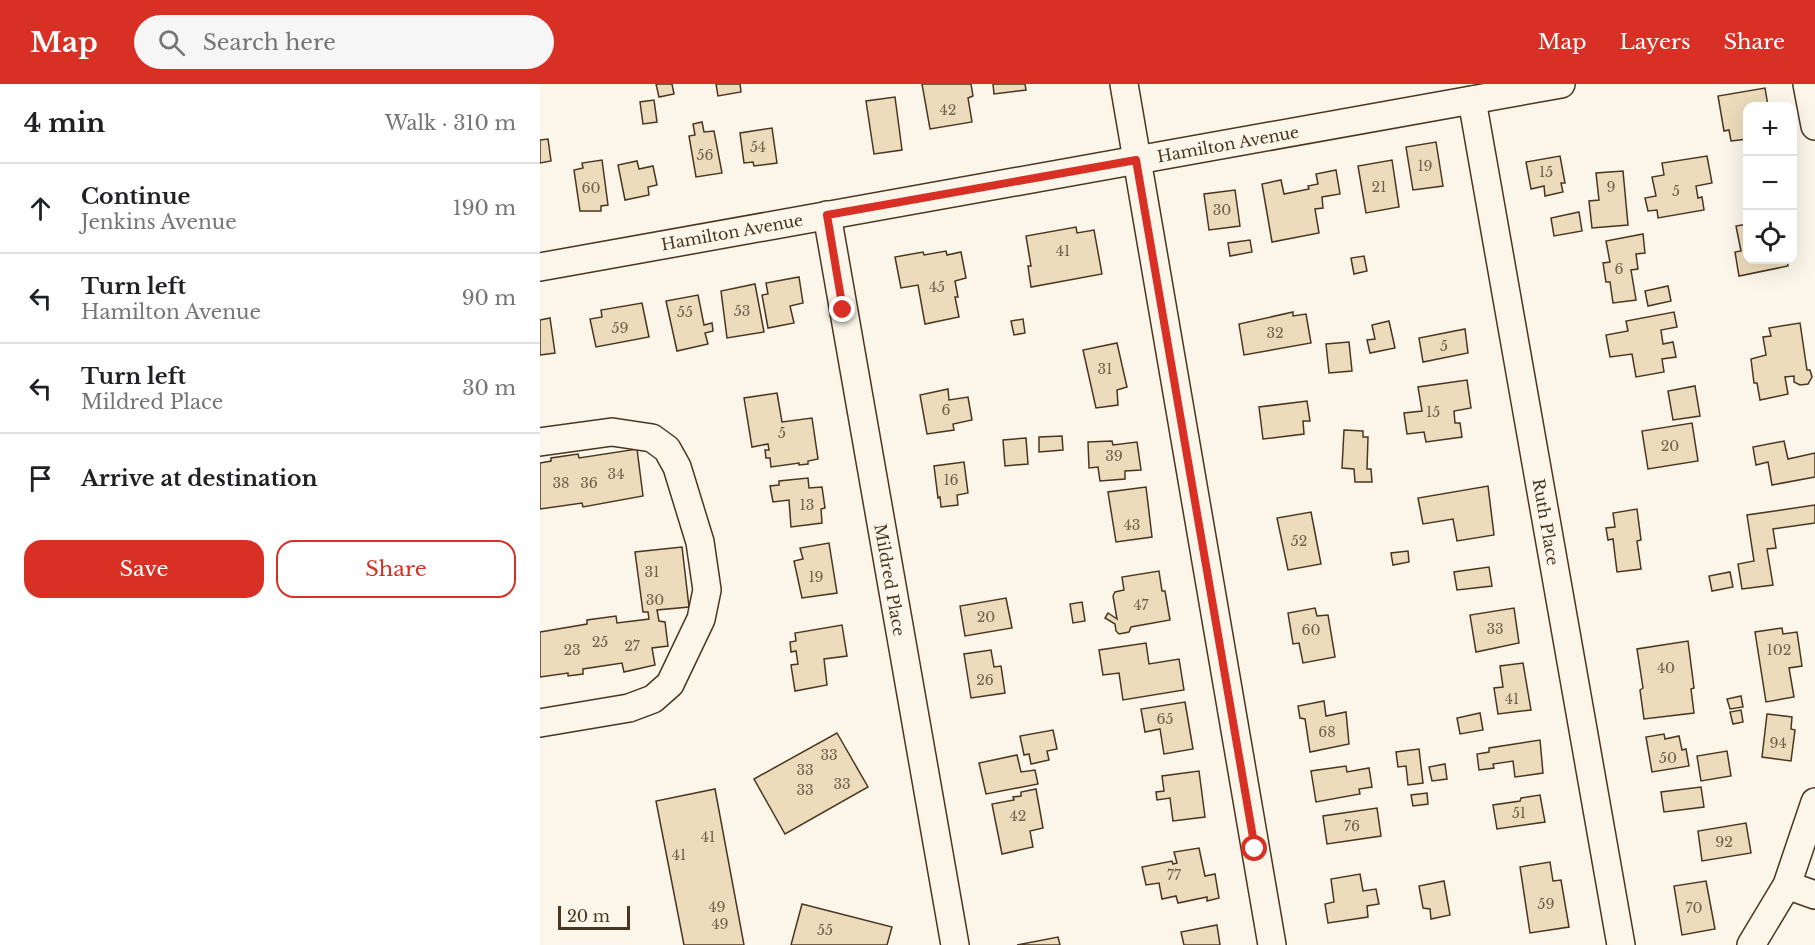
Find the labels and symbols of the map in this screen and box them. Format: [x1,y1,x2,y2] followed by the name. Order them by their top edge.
[940,101,956,119] house number: 42
[1155,122,1301,166] street label: Hamilton Avenue
[750,138,766,156] house number: 54
[697,146,713,164] house number: 56
[1417,157,1433,175] house number: 19
[1539,163,1553,181] house number: 15
[1372,178,1386,196] house number: 21
[1606,178,1616,196] house number: 9
[582,179,601,197] house number: 60
[1672,182,1680,200] house number: 5
[1213,201,1231,219] house number: 30
[659,210,805,254] street label: Hamilton Avenue
[1056,242,1070,260] house number: 41
[1614,260,1624,278] house number: 6
[929,278,945,296] house number: 45
[829,296,855,322] route end
[734,302,750,320] house number: 53
[677,303,693,321] house number: 55
[612,319,628,337] house number: 59
[1266,324,1284,342] house number: 32
[1440,337,1448,355] house number: 5
[1098,360,1112,378] house number: 31
[941,401,951,419] house number: 6
[1426,403,1440,421] house number: 15
[778,424,786,442] house number: 5
[1661,437,1679,455] house number: 20
[1105,447,1123,465] house number: 39
[608,465,624,483] house number: 34
[943,471,959,489] house number: 16
[552,474,570,492] house number: 38
[580,474,598,492] house number: 36
[1529,477,1563,567] street label: Ruth Place
[800,496,814,514] house number: 13
[1124,516,1140,534] house number: 43
[870,522,910,638] street label: Mildred Place
[1291,532,1307,550] house number: 52
[645,563,659,581] house number: 31
[808,568,824,586] house number: 19
[646,591,664,609] house number: 30
[1133,596,1150,614] house number: 47
[977,608,995,626] house number: 20
[1486,620,1504,638] house number: 33
[1302,621,1321,639] house number: 60
[592,633,608,651] house number: 25
[624,637,641,655] house number: 27
[563,641,581,659] house number: 23
[1767,641,1791,659] house number: 102
[1657,659,1675,677] house number: 40
[976,671,994,689] house number: 26
[1505,690,1519,708] house number: 41
[1157,710,1174,728] house number: 65
[1318,723,1336,741] house number: 68
[1769,734,1787,752] house number: 94
[820,746,838,764] house number: 33
[1659,749,1677,767] house number: 50
[796,761,814,779] house number: 33
[833,775,851,793] house number: 33
[796,781,814,799] house number: 33
[1512,804,1526,822] house number: 51
[1010,807,1026,825] house number: 42
[1344,817,1360,835] house number: 76
[701,828,715,846] house number: 41
[1715,833,1733,851] house number: 92
[1241,835,1267,861] route start
[672,846,686,864] house number: 41
[1167,866,1182,884] house number: 77
[1538,895,1554,913] house number: 59
[708,898,726,916] house number: 49
[1685,899,1703,917] house number: 70
[558,903,630,930] scale bar
[711,915,729,933] house number: 49
[817,921,833,939] house number: 55

